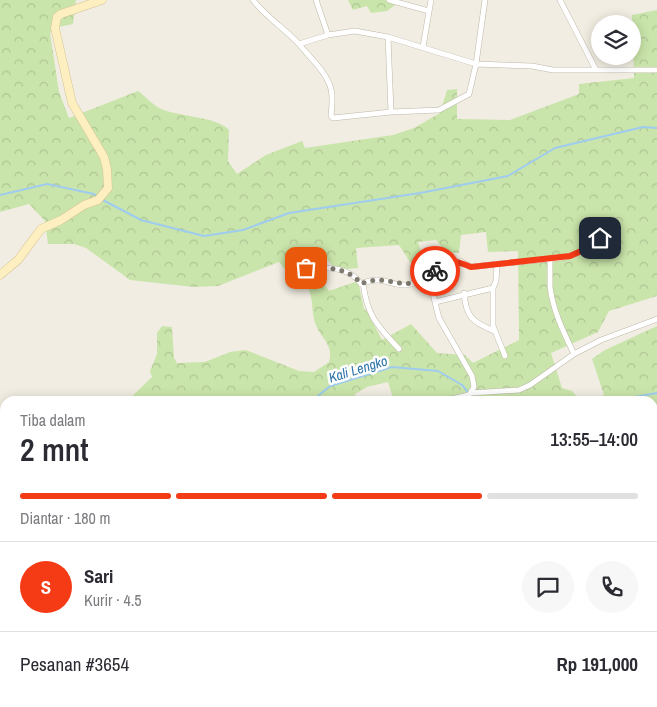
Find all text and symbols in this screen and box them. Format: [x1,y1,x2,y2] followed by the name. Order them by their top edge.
[591,15,641,65] map controls
[591,15,641,65] button: layers
[579,217,621,259] pin
[586,224,614,252] icon: home
[410,246,460,296] courier
[285,247,327,289] pin
[292,254,320,282] icon: bag
[421,257,449,285] icon: bike
[326,352,390,386] water label: Kali Lengko
[20,409,85,431] text: Tiba dalam
[550,426,638,452] text: 13:55–14:00
[20,428,89,471] text: 2 mnt
[20,507,110,529] text: Diantar · 180 m
[522,561,574,613] button: chat
[586,561,638,613] button: phone
[84,563,113,589] text: Sari
[41,574,51,600] text: S
[84,589,142,611] text: Kurir · 4.5
[20,651,129,677] text: Pesanan #3654
[557,651,638,677] text: Rp 191,000

